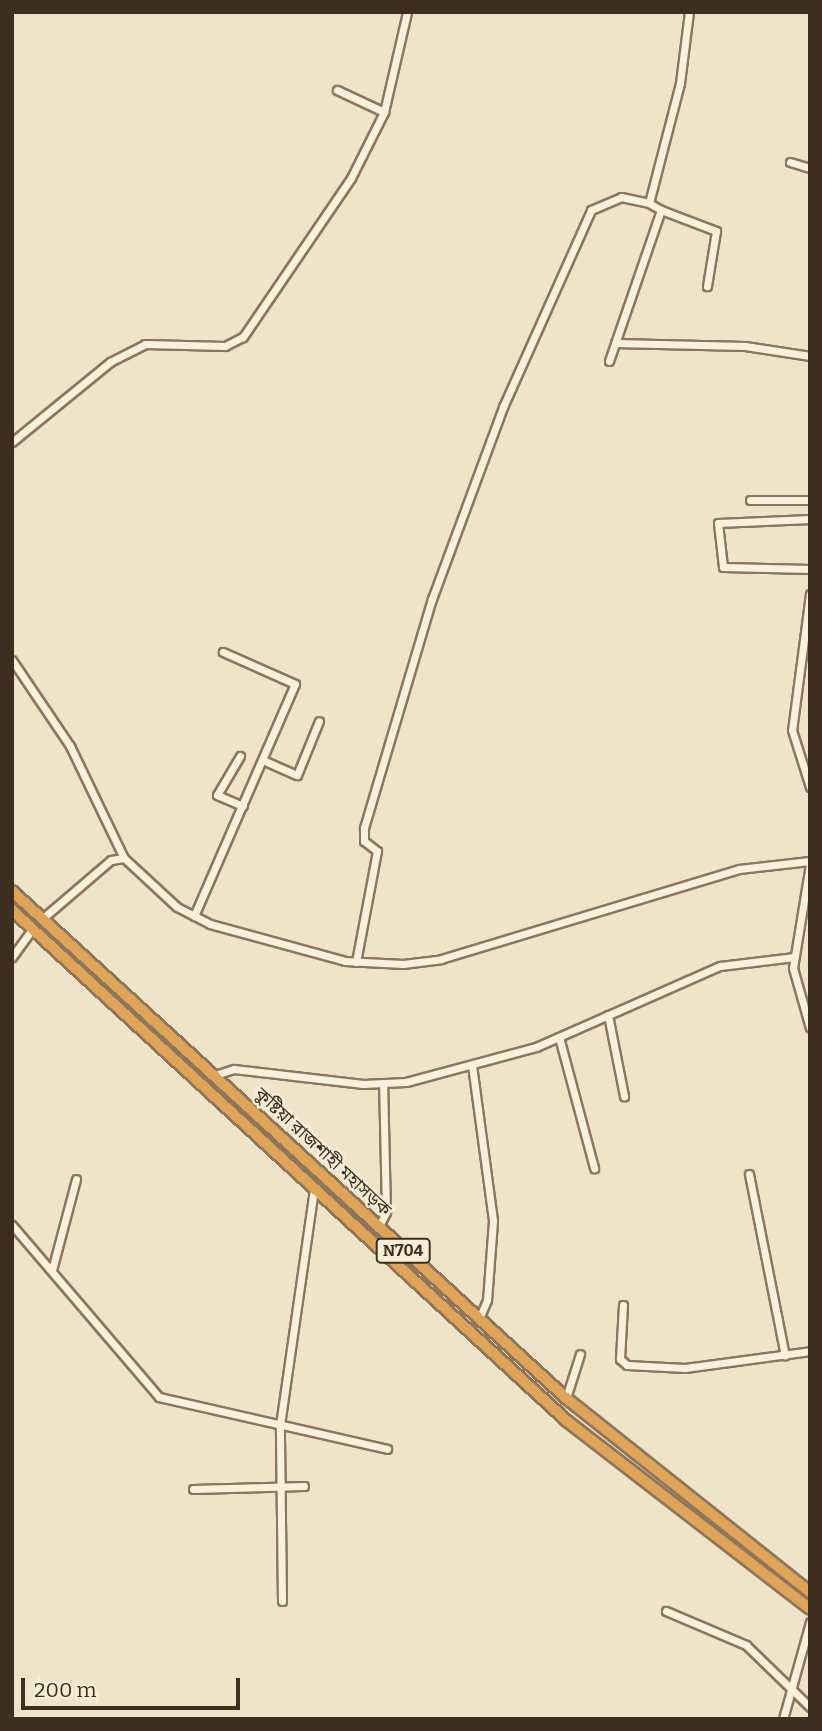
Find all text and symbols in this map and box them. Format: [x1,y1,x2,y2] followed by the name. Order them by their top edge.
[250,1083,396,1221] street label: কুষ্টিয়া রাজশাহী মহাসড়ক
[375,1238,431,1264] road number: N704
[24,1664,243,1708] scale bar
[34,1677,97,1703] text: 200 m

